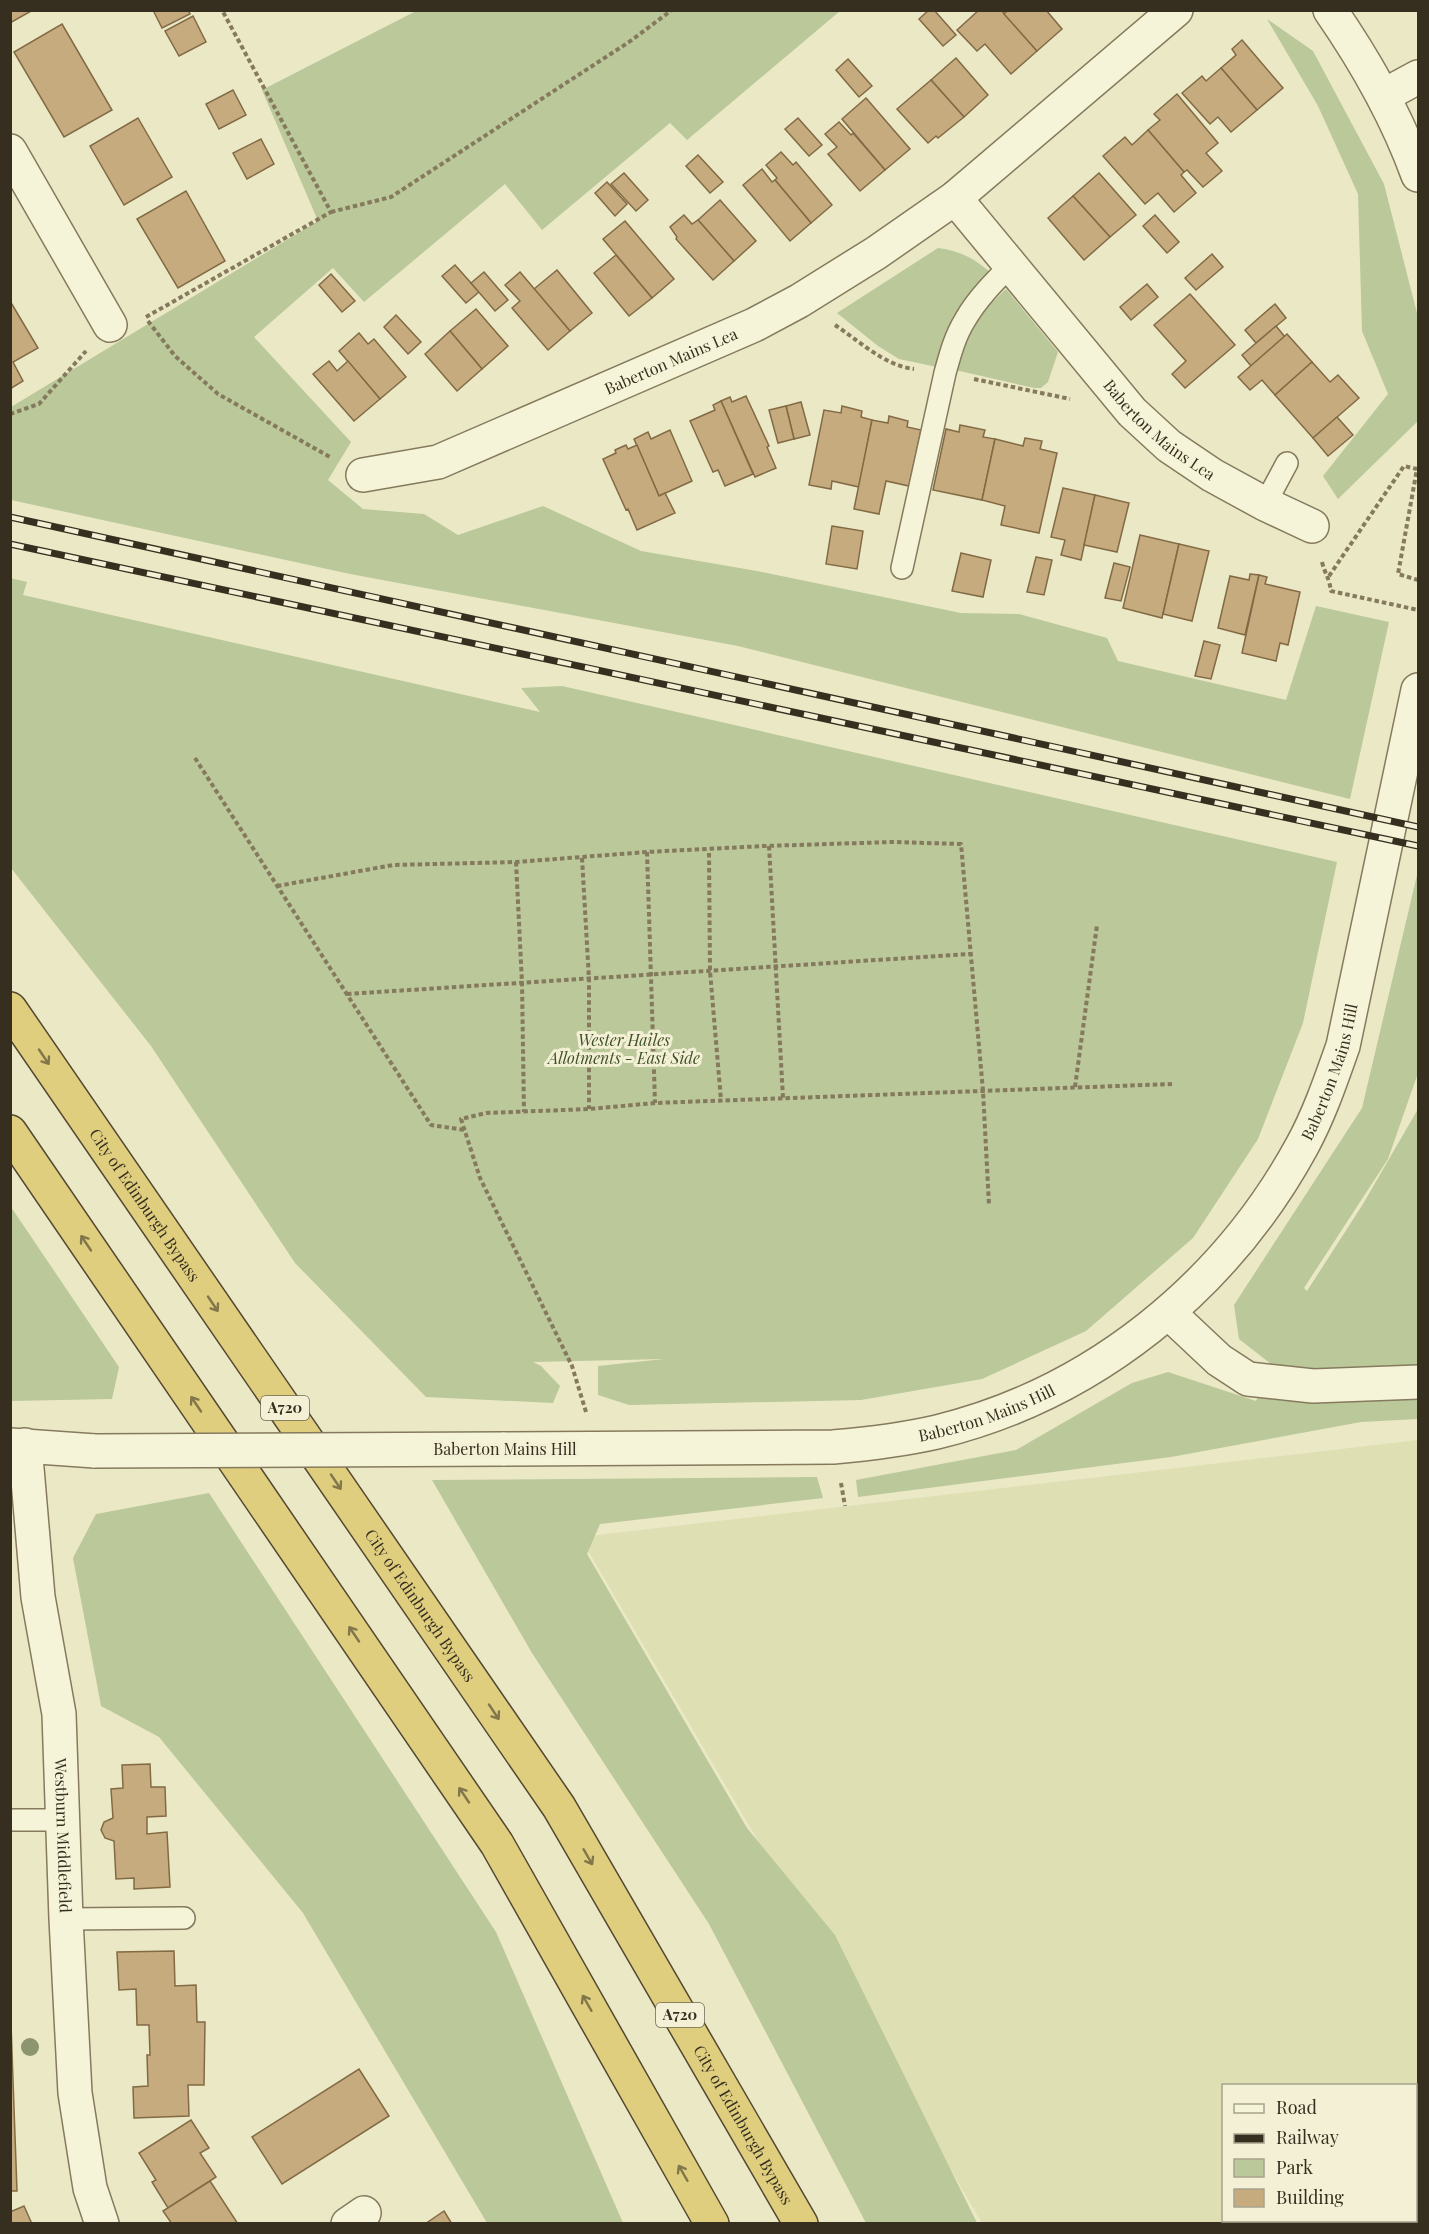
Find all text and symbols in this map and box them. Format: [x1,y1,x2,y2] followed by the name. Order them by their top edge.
[601,322,741,399] street label: Baberton Mains Lea
[1099,375,1220,484] street label: Baberton Mains Lea
[1296,1001,1362,1143] street label: Baberton Mains Hill
[546,1029,700,1068] park label: Wester Hailes Allotments - East Side
[38,1048,50,1064] one-way arrow
[85,1124,205,1285] street label: City of Edinburgh Bypass
[80,1235,92,1252] one-way arrow
[208,1295,220,1312] one-way arrow
[916,1379,1058,1446] street label: Baberton Mains Hill
[190,1396,202,1413] one-way arrow
[261,1396,309,1420] road number: A720
[433,1438,577,1459] street label: Baberton Mains Hill
[330,1473,342,1490] one-way arrow
[361,1525,481,1686] street label: City of Edinburgh Bypass
[348,1627,360,1643] one-way arrow
[488,1703,500,1720] one-way arrow
[50,1757,77,1913] street label: Westburn Middlefield
[458,1788,470,1804] one-way arrow
[582,1848,594,1865] one-way arrow
[581,1995,593,2012] one-way arrow
[656,2003,704,2027] road number: A720
[689,2041,798,2208] street label: City of Edinburgh Bypass
[1222,2084,1417,2222] legend
[1276,2095,1317,2119] text: Road
[1276,2125,1339,2149] text: Railway
[1276,2155,1313,2179] text: Park
[677,2164,689,2181] one-way arrow
[1276,2185,1344,2209] text: Building

